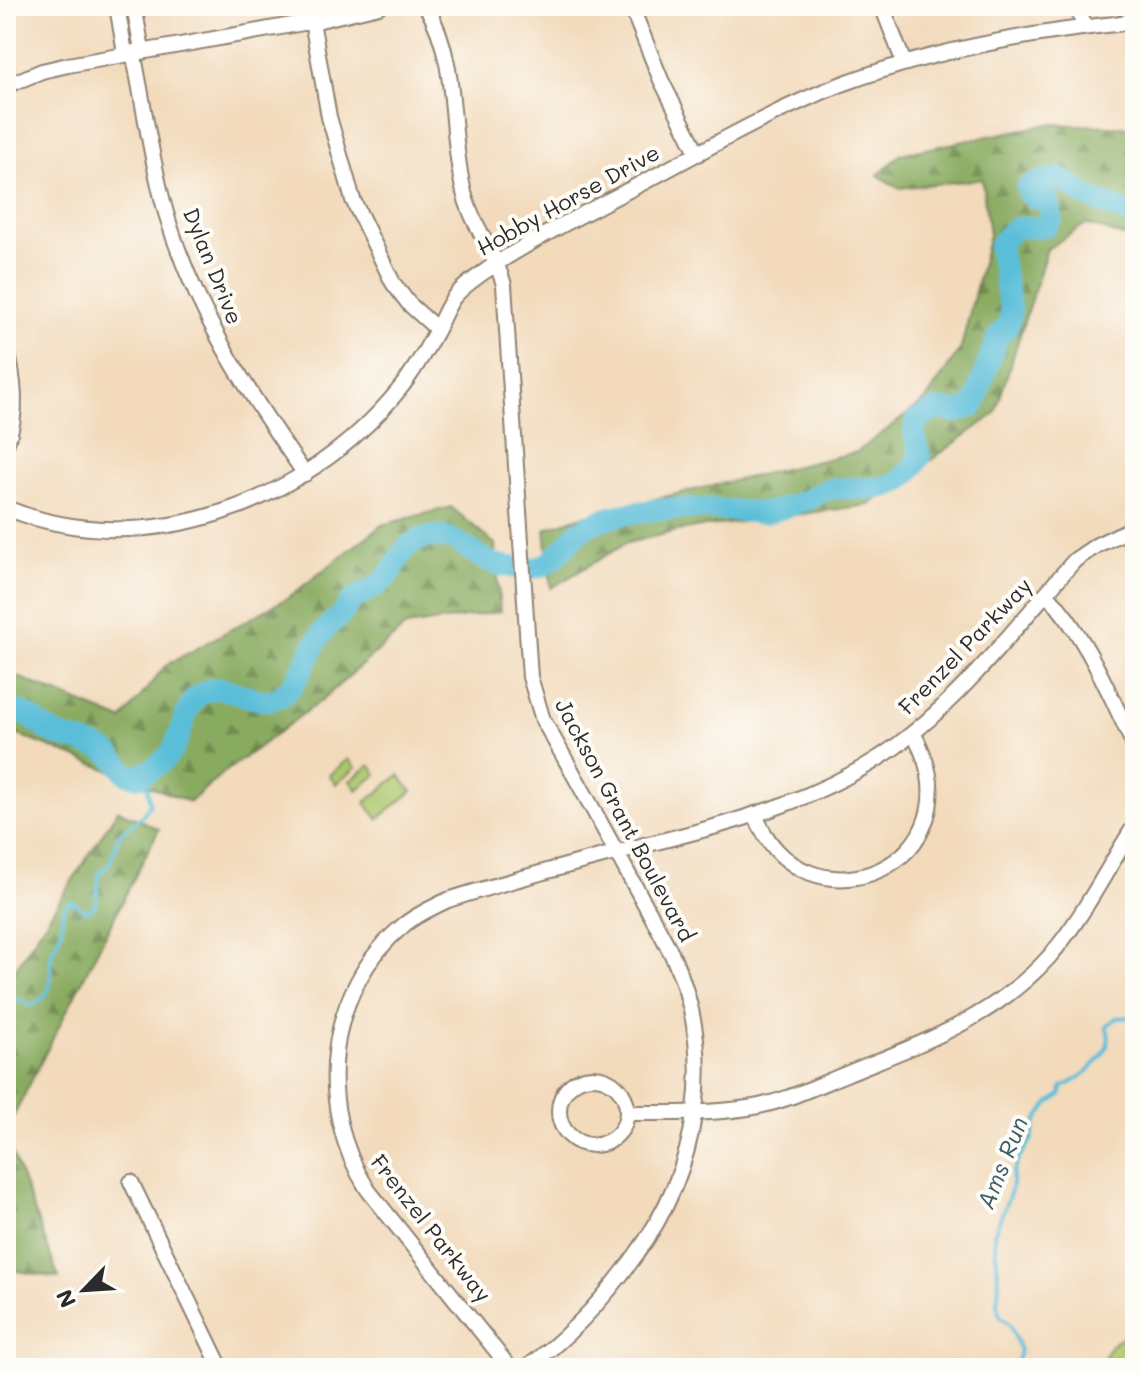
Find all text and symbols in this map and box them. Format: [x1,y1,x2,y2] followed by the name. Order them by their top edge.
[471,137,664,262] street label: Hobby Horse Drive
[177,203,250,328] street label: Dylan Drive
[892,571,1037,720] street label: Frenzel Parkway
[549,693,702,946] street label: Jackson Grant Boulevard
[969,1112,1034,1213] water label: Ams Run
[365,1148,498,1307] street label: Frenzel Parkway
[44,1250,124,1330] north arrow
[49,1285,82,1312] text: N

